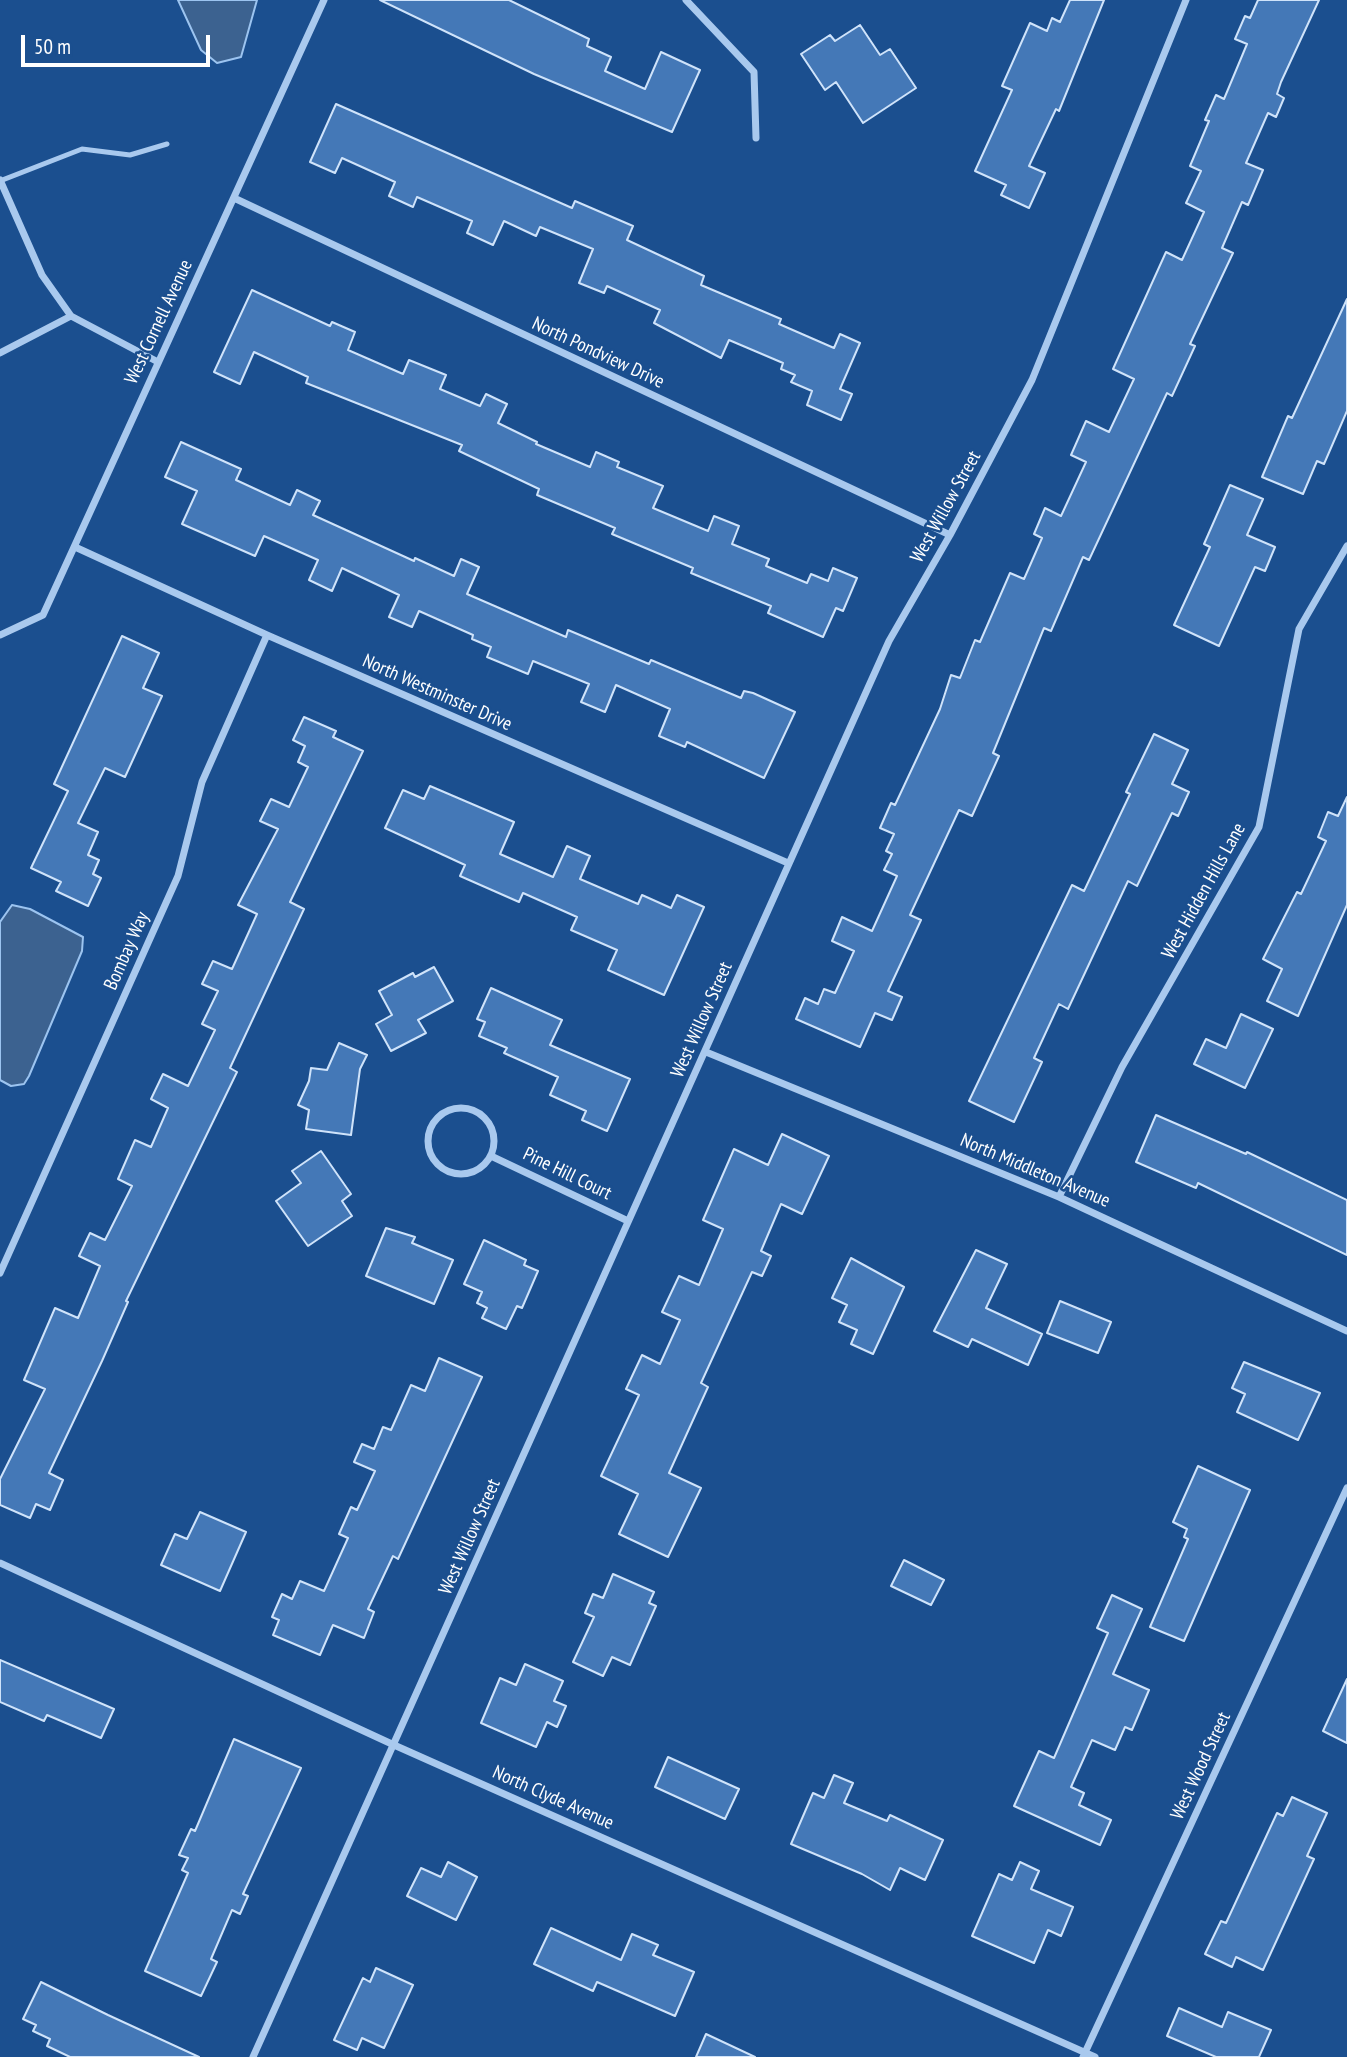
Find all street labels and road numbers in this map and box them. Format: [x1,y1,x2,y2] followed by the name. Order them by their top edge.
[120,256,198,388] street label: West Cornell Avenue
[528,312,668,394] street label: North Pondview Drive
[906,447,986,567] street label: West Willow Street
[359,650,515,736] street label: North Westminster Drive
[1157,819,1251,963] street label: West Hidden Hills Lane
[100,908,154,994] street label: Bombay Way
[666,959,738,1081] street label: West Willow Street
[957,1129,1113,1213] street label: North Middleton Avenue
[519,1143,615,1205] street label: Pine Hill Court
[434,1476,506,1598] street label: West Willow Street
[1166,1709,1236,1823] street label: West Wood Street
[489,1761,617,1835] street label: North Clyde Avenue

